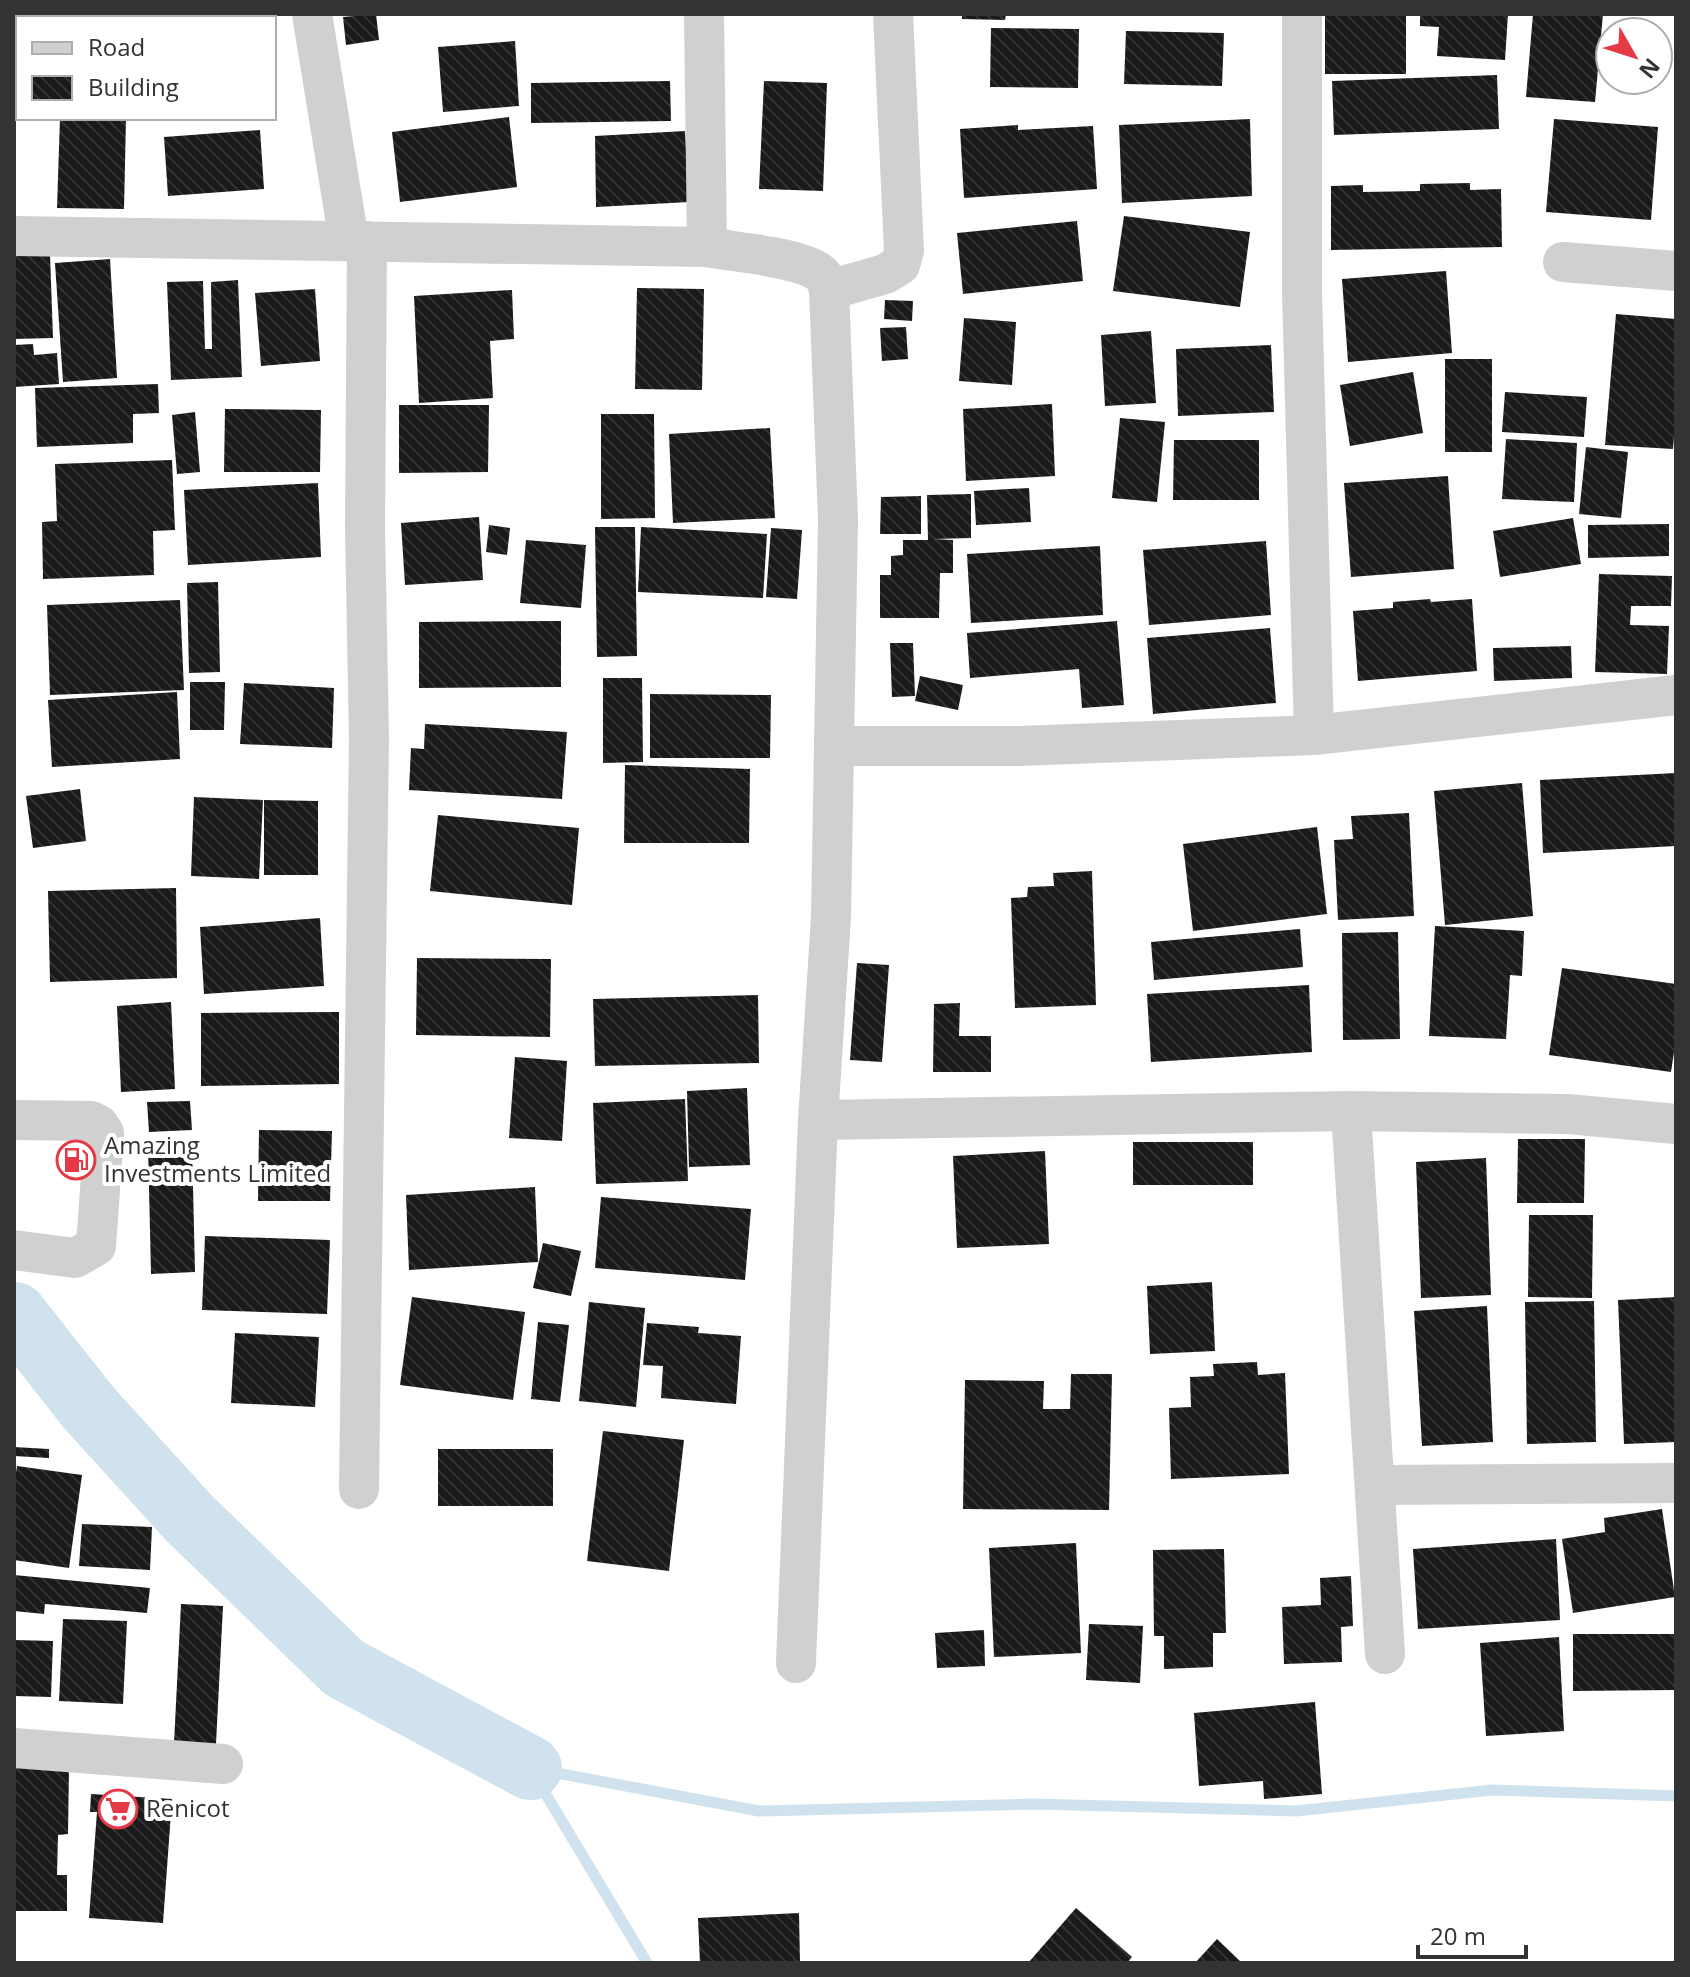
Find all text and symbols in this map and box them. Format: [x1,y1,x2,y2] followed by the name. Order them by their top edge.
[16,16,276,120] legend
[1594,16,1674,96] north arrow
[88,30,145,63] text: Road
[1633,53,1668,86] text: N
[88,70,179,103] text: Building
[104,1128,331,1189] place label: Amazing Investments Limited
[55,1139,97,1181] fuel station icon: Amazing Investments Limited
[97,1788,139,1830] supermarket icon: Renicot
[146,1791,230,1824] place label: Renicot
[1418,1909,1526,1959] scale bar
[1430,1919,1486,1952] text: 20 m

